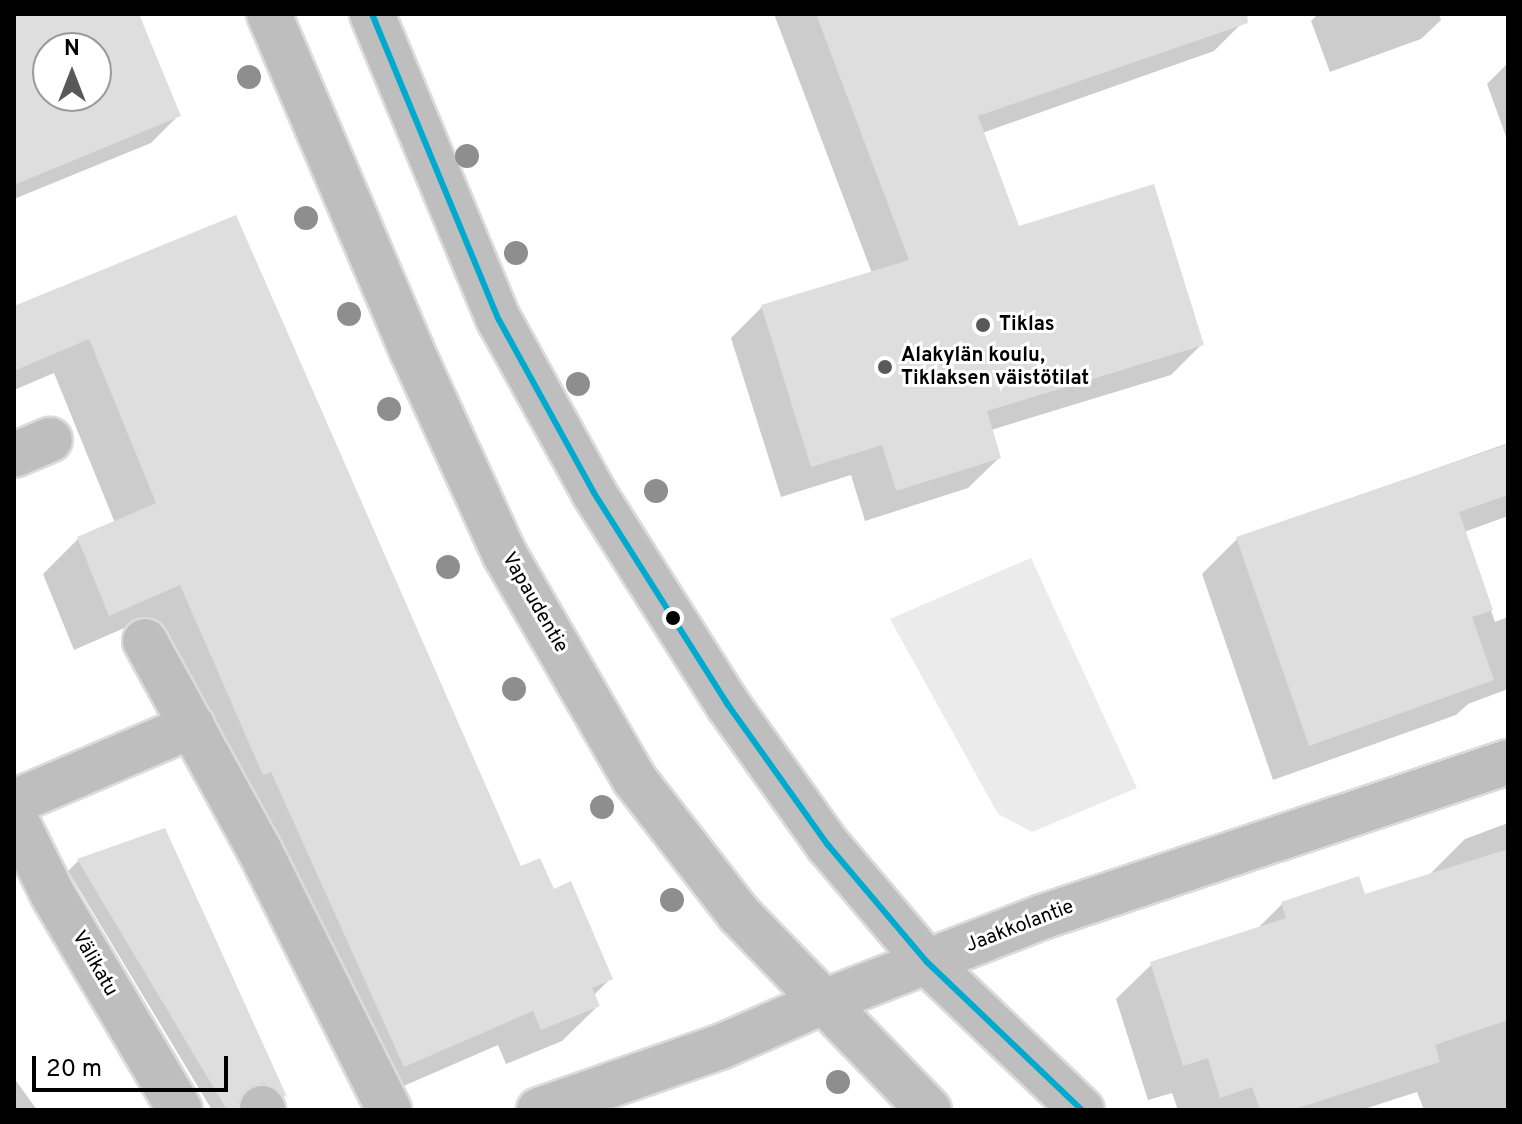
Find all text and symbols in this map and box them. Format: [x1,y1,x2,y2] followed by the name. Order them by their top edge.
[32,32,112,112] north arrow
[64,36,80,63] text: N
[999,313,1055,337] place label: Tiklas
[974,316,992,334] marker: Tiklas
[901,344,1089,391] place label: Alakylän koulu, Tiklaksen väistötilat
[876,358,894,376] marker: Alakylän koulu, Tiklaksen väistötilat
[496,549,572,657] street label: Vapaudentie
[665,610,681,626] unlabelled marker
[963,895,1077,959] street label: Jaakkolantie
[66,927,122,1001] street label: Välikatu
[36,1040,232,1090] scale bar
[46,1055,102,1085] text: 20 m

